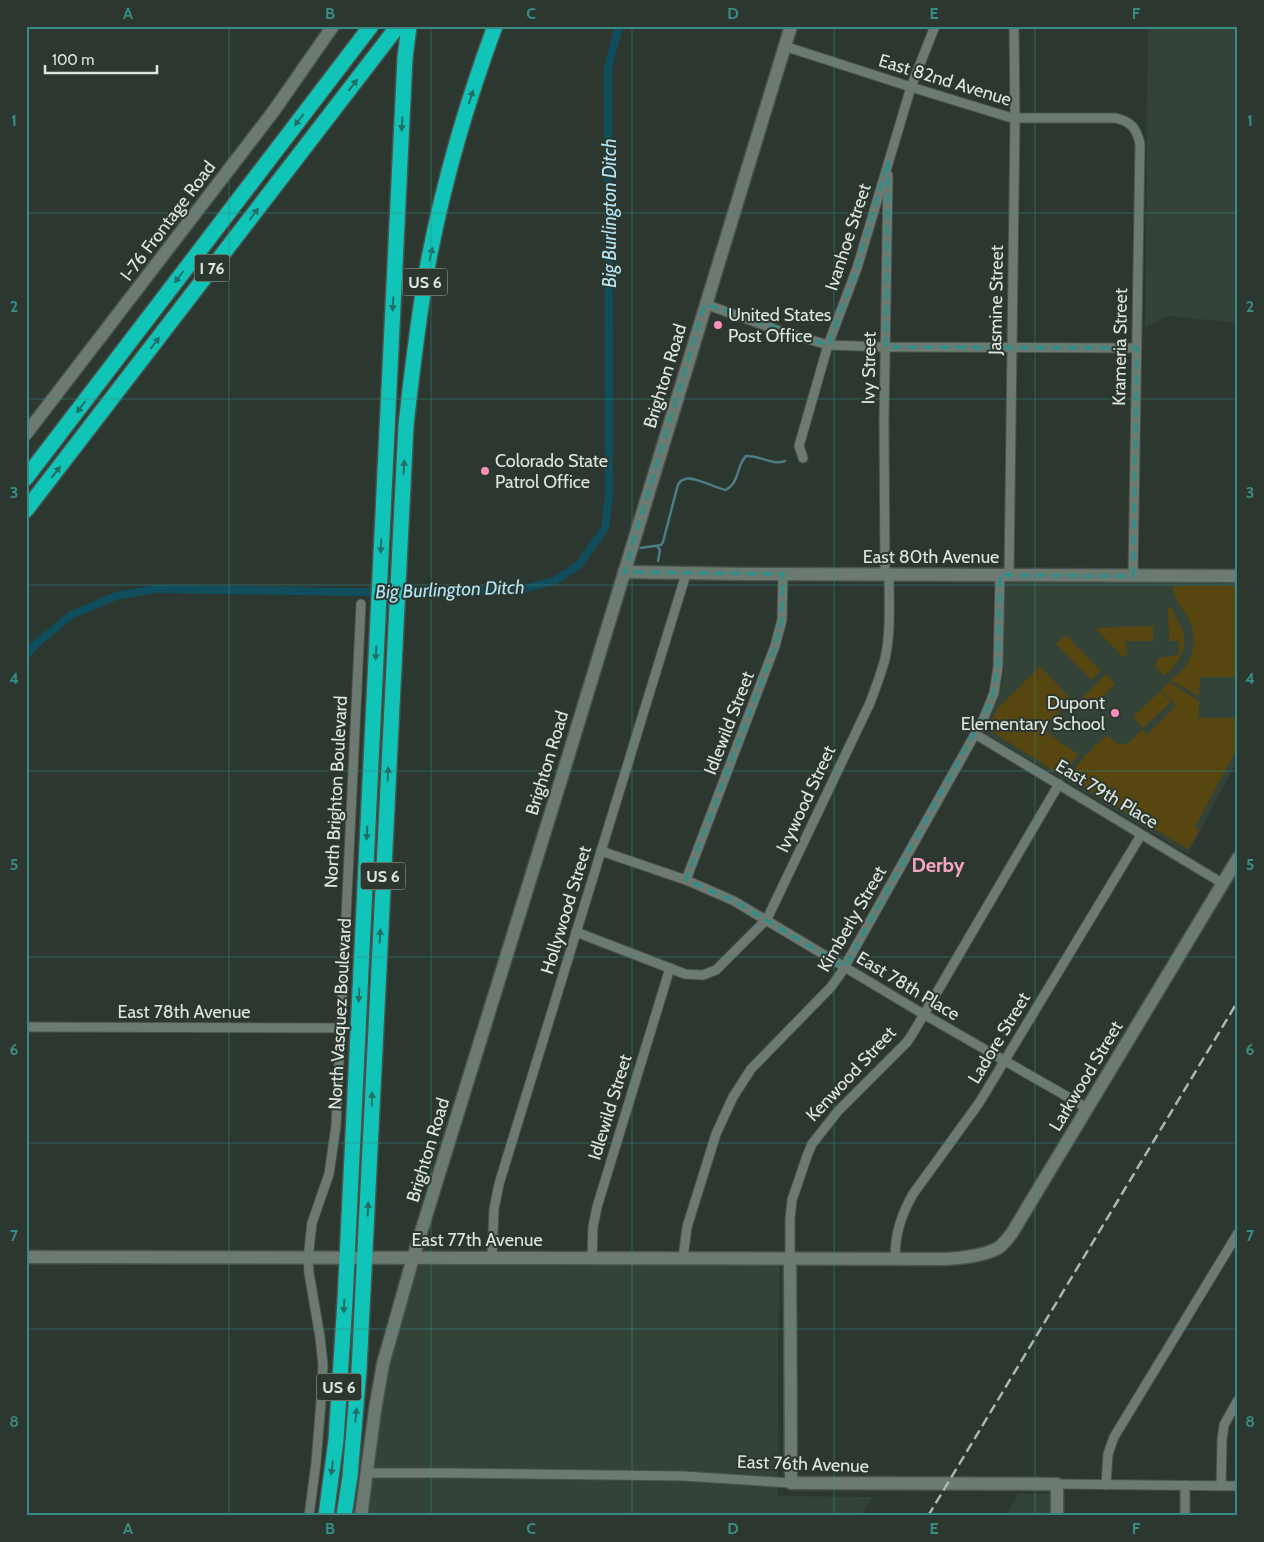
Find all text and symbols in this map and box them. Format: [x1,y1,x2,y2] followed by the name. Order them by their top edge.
[123,4,133,23] text: A
[325,4,335,23] text: B
[526,4,536,23] text: C
[727,4,739,23] text: D
[929,4,939,23] text: E
[1132,4,1141,23] text: F
[45,42,158,74] scale bar
[876,49,1014,111] street label: East 82nd Avenue
[52,51,94,69] text: 100 m
[347,79,358,92] one-way arrow
[468,89,475,104] one-way arrow
[11,111,17,130] text: 1
[1247,111,1253,130] text: 1
[294,114,304,127] one-way arrow
[397,117,405,133] one-way arrow
[598,138,621,288] water label: Big Burlington Ditch
[116,157,220,285] street label: I-76 Frontage Road
[820,181,876,293] street label: Ivanhoe Street
[248,208,259,221] one-way arrow
[984,245,1008,356] street label: Jasmine Street
[427,246,435,262] one-way arrow
[194,254,230,282] road number: I 76
[402,268,448,296] road number: US 6
[174,270,184,284] one-way arrow
[1108,288,1132,406] street label: Krameria Street
[388,296,396,312] one-way arrow
[10,297,18,316] text: 2
[1246,297,1254,316] text: 2
[728,304,831,347] place label: United States Post Office
[712,319,724,331] marker: United States Post Office
[639,321,691,431] street label: Brighton Road
[857,331,881,405] street label: Ivy Street
[150,336,160,350] one-way arrow
[75,400,86,413] one-way arrow
[495,450,608,493] place label: Colorado State Patrol Office
[400,459,408,475] one-way arrow
[51,465,61,479] one-way arrow
[479,465,491,477] marker: Colorado State Patrol Office
[10,483,18,502] text: 3
[1246,483,1254,502] text: 3
[377,538,385,554] one-way arrow
[863,546,999,568] street label: East 80th Avenue
[375,575,525,604] water label: Big Burlington Ditch
[371,645,379,661] one-way arrow
[699,668,759,778] street label: Idlewild Street
[9,669,19,688] text: 4
[1245,669,1255,688] text: 4
[961,692,1106,735] place label: Dupont Elementary School
[320,695,352,889] street label: North Brighton Boulevard
[1109,707,1121,719] marker: Dupont Elementary School
[521,708,573,818] street label: Brighton Road
[772,742,840,856] street label: Ivywood Street
[1052,755,1162,833] street label: East 79th Place
[385,766,393,782] one-way arrow
[363,825,371,841] one-way arrow
[536,843,596,977] street label: Hollywood Street
[911,853,965,877] district label: Derby
[10,855,18,874] text: 5
[1246,855,1254,874] text: 5
[360,862,406,889] road number: US 6
[813,862,891,976] street label: Kimberly Street
[324,918,356,1110] street label: North Vasquez Boulevard
[377,928,385,944] one-way arrow
[852,947,964,1025] street label: East 78th Place
[355,987,363,1003] one-way arrow
[963,988,1035,1088] street label: Ladore Street
[117,1001,251,1023] street label: East 78th Avenue
[1045,1017,1127,1135] street label: Larkwood Street
[801,1022,901,1126] street label: Kenwood Street
[10,1040,19,1059] text: 6
[1246,1040,1255,1059] text: 6
[584,1052,636,1162] street label: Idlewild Street
[369,1091,377,1107] one-way arrow
[402,1095,454,1205] street label: Brighton Road
[364,1201,372,1217] one-way arrow
[10,1226,19,1245] text: 7
[1246,1226,1255,1245] text: 7
[411,1229,543,1251] street label: East 77th Avenue
[340,1299,348,1315] one-way arrow
[316,1374,362,1400] road number: US 6
[352,1407,360,1423] one-way arrow
[9,1412,19,1431] text: 8
[1245,1412,1255,1431] text: 8
[737,1451,869,1477] street label: East 76th Avenue
[328,1461,336,1477] one-way arrow
[123,1519,133,1538] text: A
[325,1519,335,1538] text: B
[526,1519,536,1538] text: C
[727,1519,739,1538] text: D
[929,1519,939,1538] text: E
[1132,1519,1141,1538] text: F

